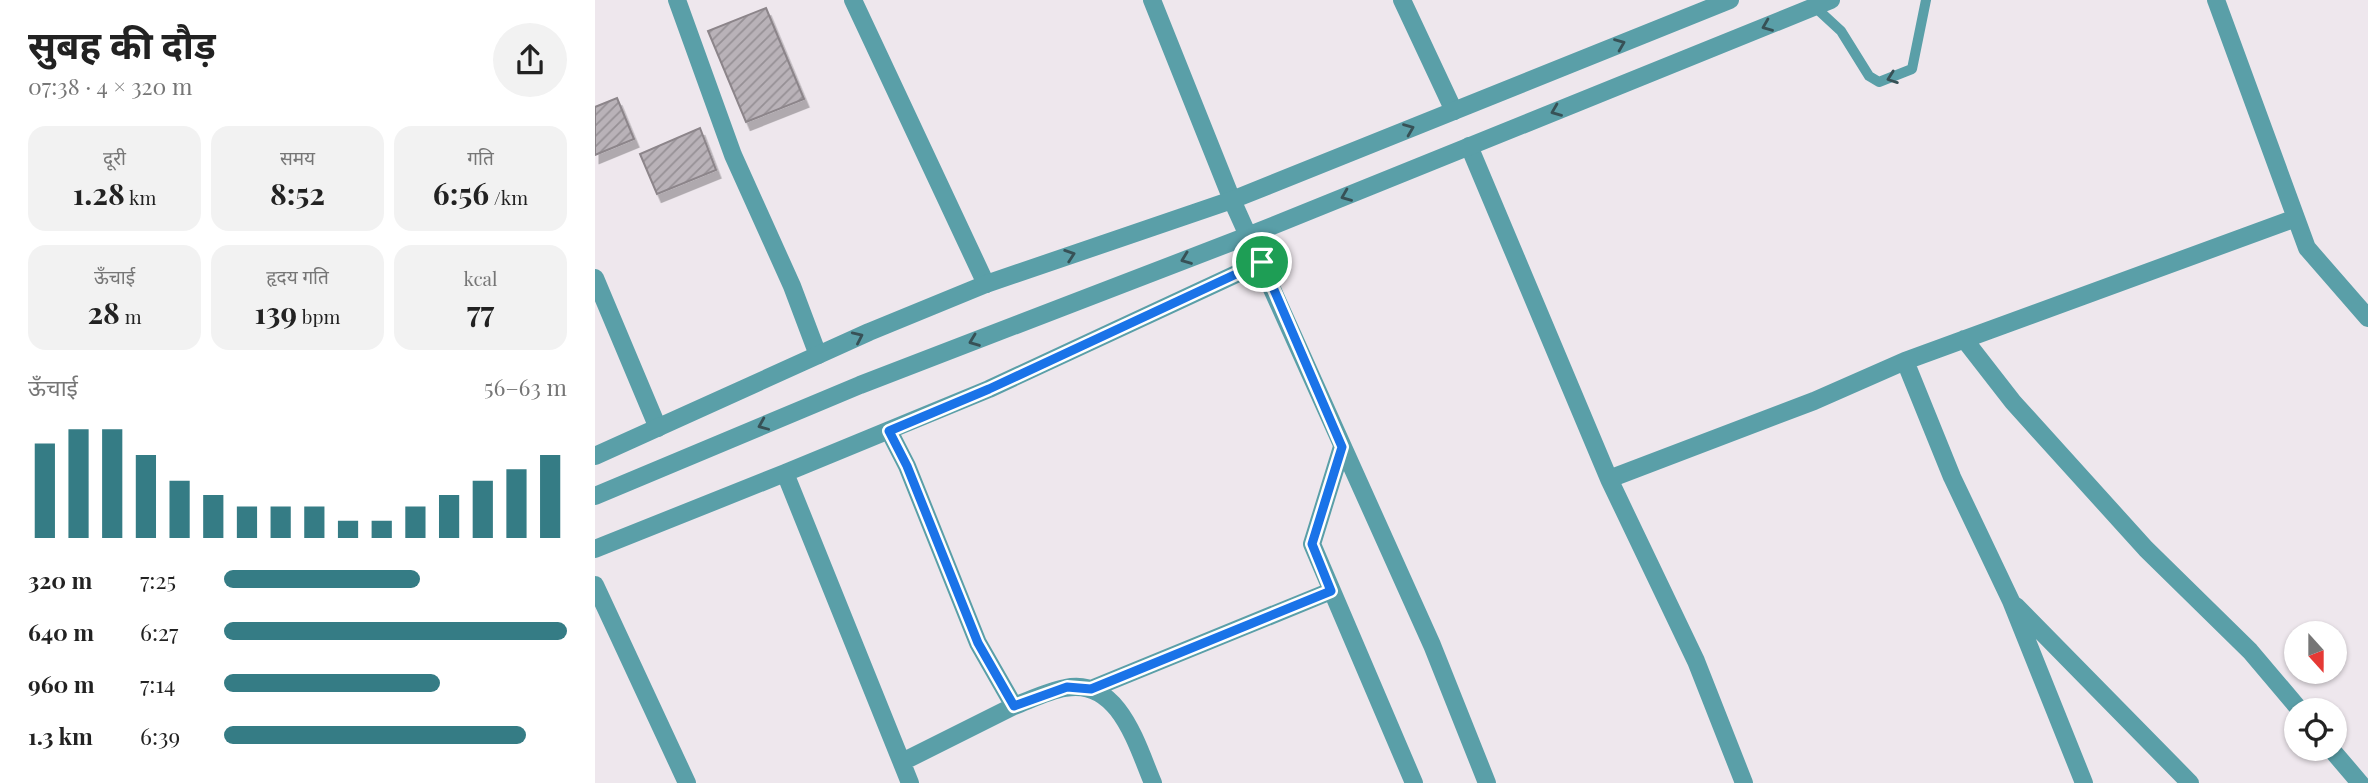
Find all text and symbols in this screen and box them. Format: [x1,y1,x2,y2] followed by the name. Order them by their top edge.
[1762,17,1774,31] one-way arrow
[28,18,216,69] text: सुबह की दौड़
[493,23,567,97] button: share
[1613,38,1626,52] one-way arrow
[28,70,193,101] text: 07:38 · 4 × 320 m
[1886,70,1898,84] one-way arrow
[1551,102,1563,116] one-way arrow
[1403,123,1415,137] one-way arrow
[103,144,126,170] text: दूरी
[280,144,315,170] text: समय
[467,144,494,170] text: गति
[73,173,125,213] text: 1.28
[270,173,325,213] text: 8:52
[433,173,489,213] text: 6:56
[125,184,156,210] text: km
[489,184,528,210] text: /km
[1340,188,1352,202] one-way arrow
[1232,232,1292,292] pin
[1243,243,1281,281] icon: arrive
[1064,249,1076,263] one-way arrow
[1181,251,1193,265] one-way arrow
[94,263,135,289] text: ऊँचाई
[266,263,329,289] text: हृदय गति
[463,265,498,291] text: kcal
[467,291,494,331] text: 77
[87,292,120,332] text: 28
[255,292,297,332] text: 139
[120,303,142,329] text: m
[297,303,340,329] text: bpm
[851,331,863,345] one-way arrow
[968,332,980,346] one-way arrow
[28,371,78,402] text: ऊँचाई
[484,371,567,402] text: 56–63 m
[757,417,769,431] one-way arrow
[28,564,92,595] text: 320 m
[140,564,176,595] text: 7:25
[28,616,94,647] text: 640 m
[140,616,178,647] text: 6:27
[2284,621,2347,684] north arrow
[2284,621,2347,761] map controls
[28,668,95,699] text: 960 m
[140,668,175,699] text: 7:14
[2284,698,2347,761] button: locate
[28,720,93,751] text: 1.3 km
[140,720,180,751] text: 6:39

